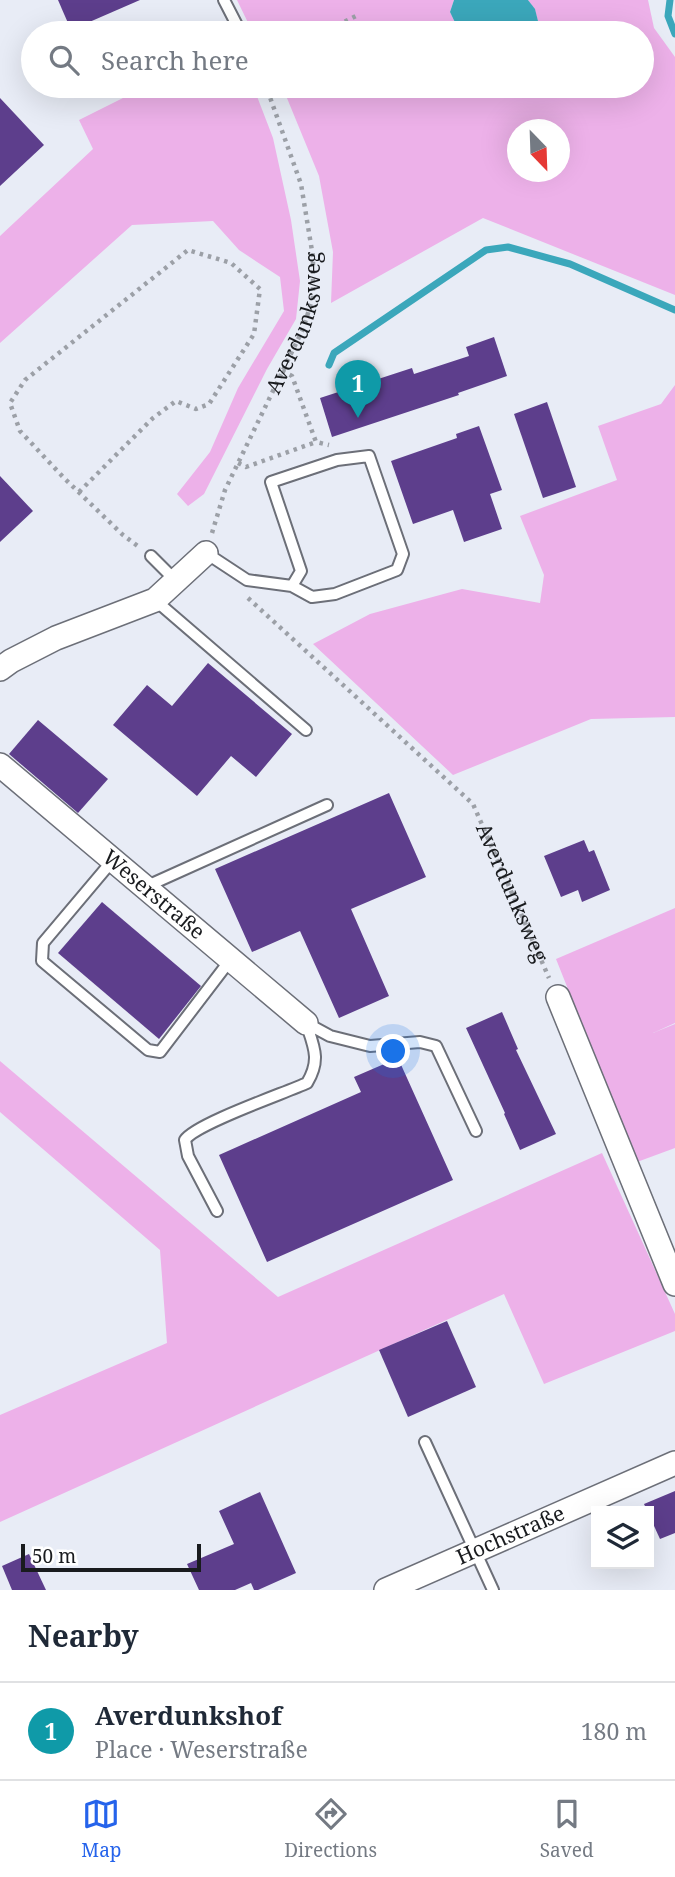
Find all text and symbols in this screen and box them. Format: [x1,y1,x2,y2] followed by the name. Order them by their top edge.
[21,21,654,98] search box
[45,41,83,79] icon: search
[101,42,249,78] text: Search here
[507,119,570,182] north arrow
[259,251,327,398] street label: Averdunksweg
[335,360,381,418] pin: 1
[470,819,556,967] street label: Averdunksweg
[97,843,211,945] street label: Weserstraße
[376,1034,410,1068] your location
[452,1498,569,1570] street label: Hochstraße
[591,1506,654,1569] map controls
[591,1506,654,1569] button: layers
[21,1541,201,1573] scale bar
[32,1543,76,1569] text: 50 m
[28,1615,139,1656] text: Nearby
[95,1697,282,1733] text: Averdunkshof
[45,1715,58,1747] text: 1
[581,1715,647,1747] text: 180 m
[95,1733,308,1765] text: Place · Weserstraße
[81,1795,122,1863] tab: Map
[284,1795,377,1863] tab: Directions
[540,1795,594,1863] tab: Saved

